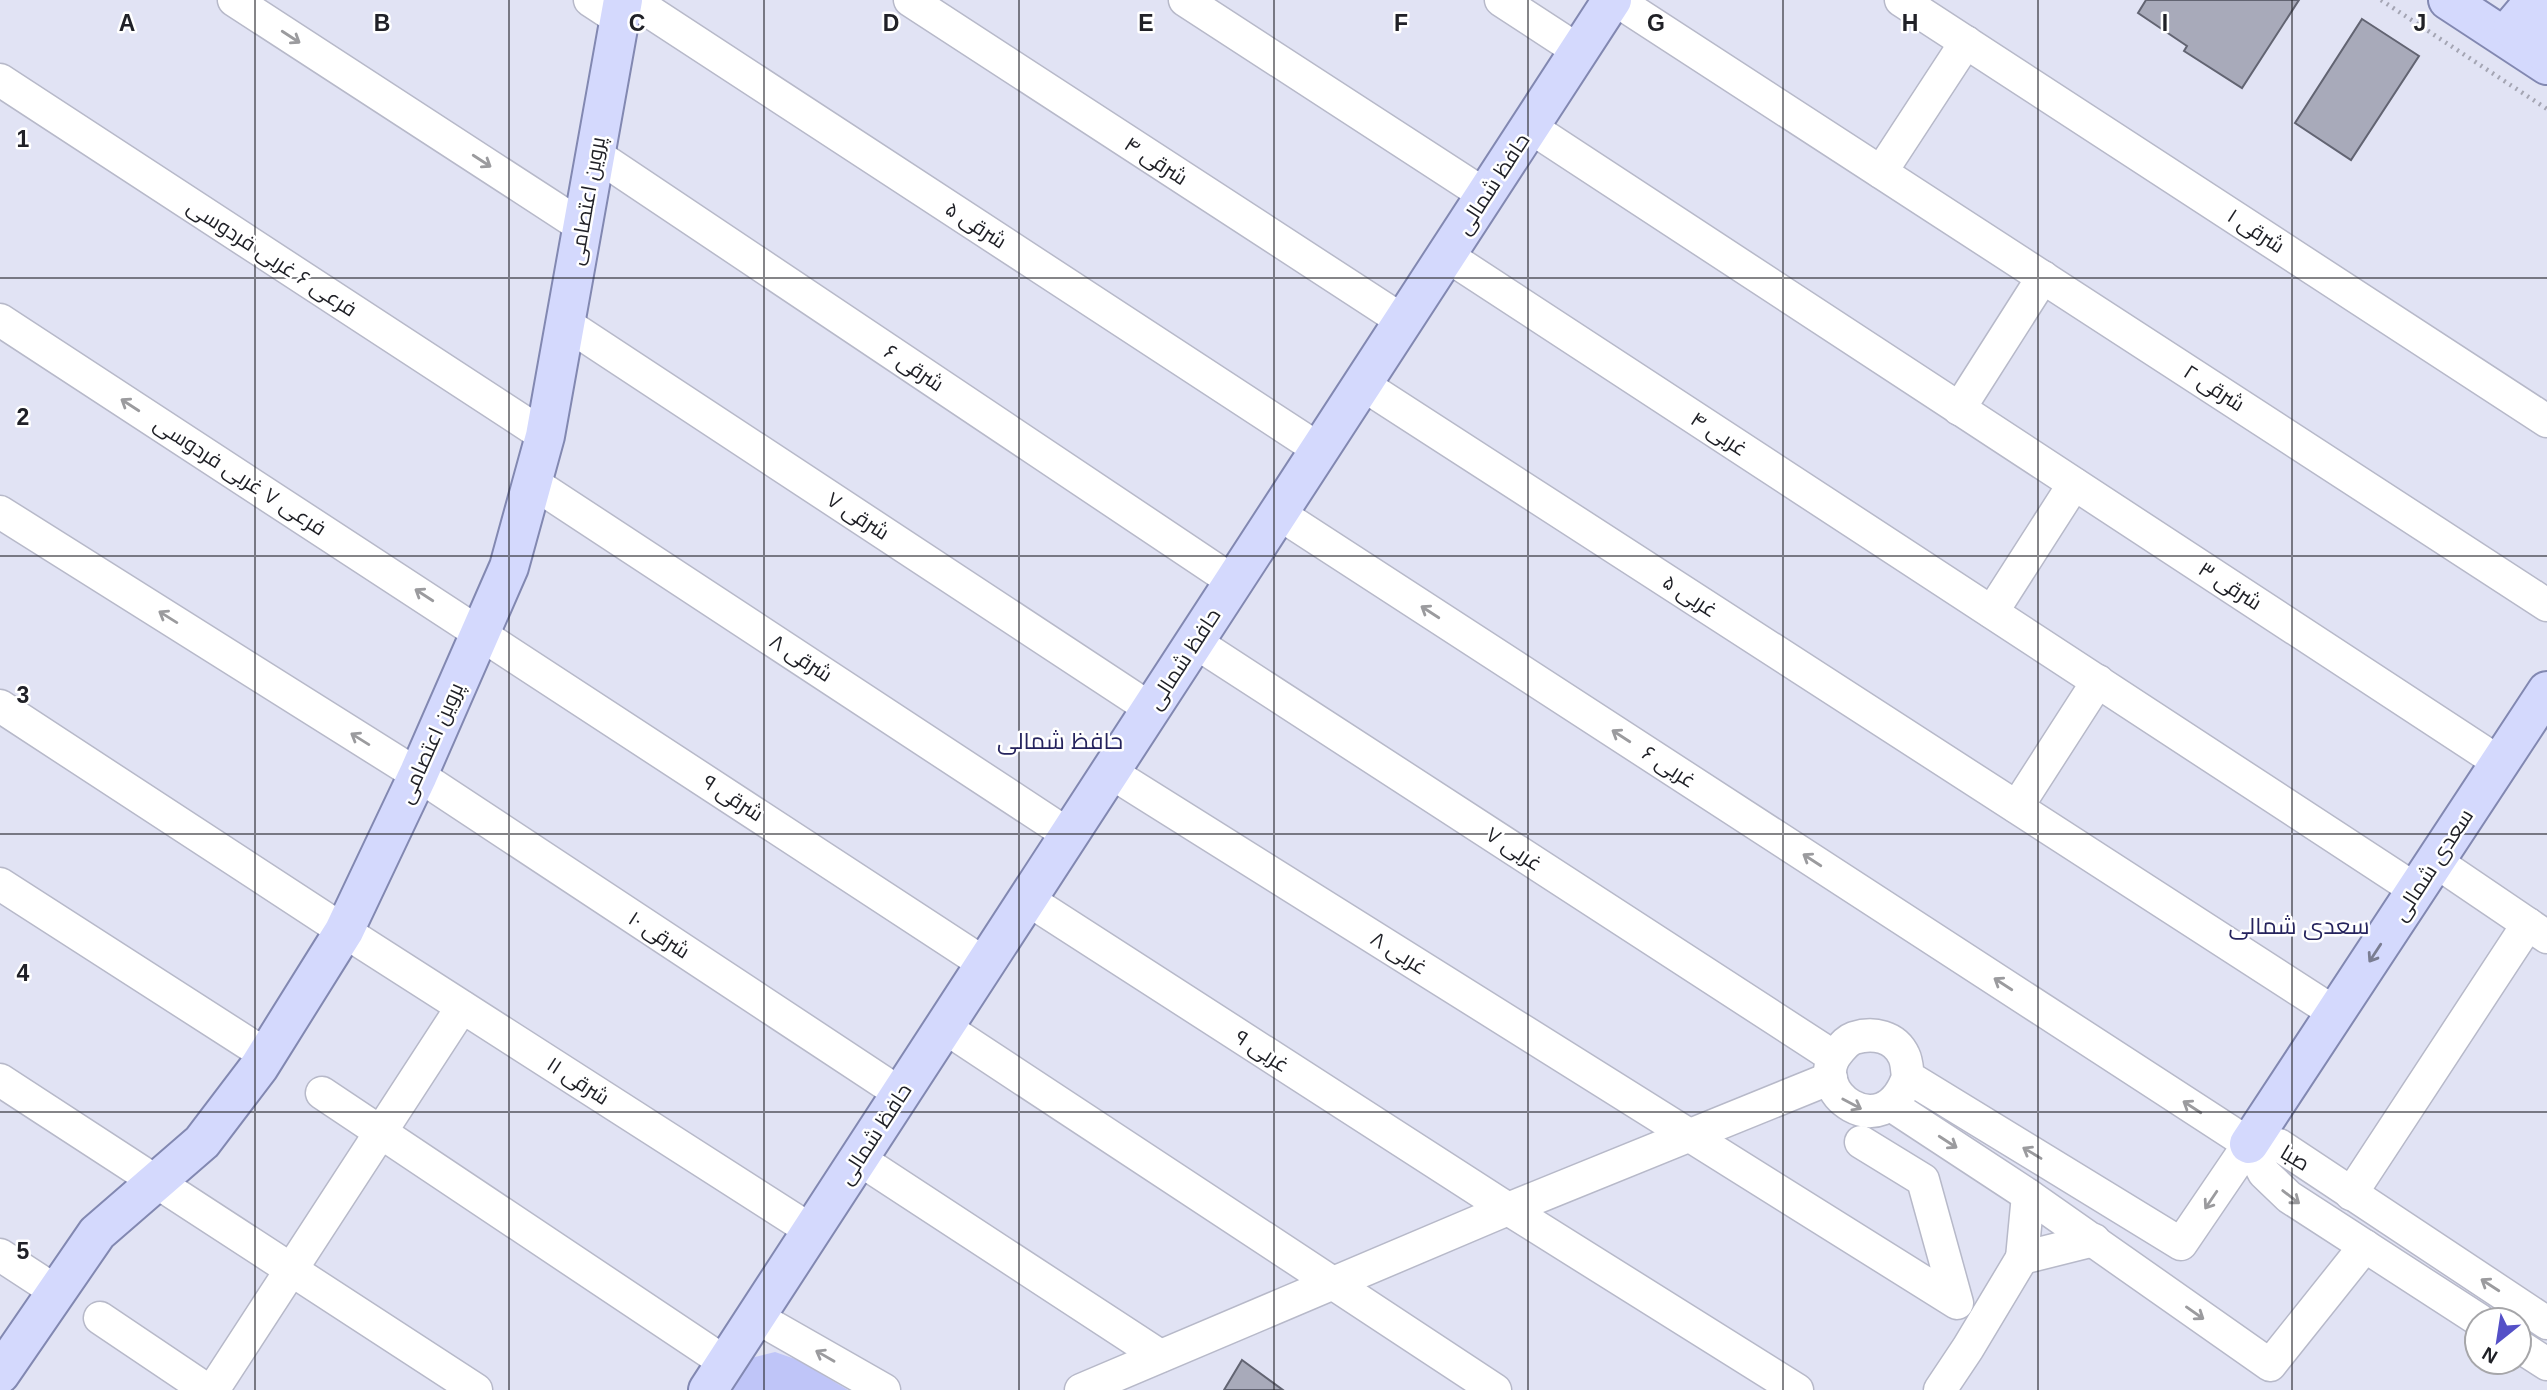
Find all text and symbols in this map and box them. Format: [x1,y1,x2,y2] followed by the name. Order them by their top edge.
[119,10,135,36] text: A
[374,10,390,36] text: B
[629,10,645,36] text: C
[883,10,899,36] text: D
[1138,10,1154,36] text: E
[1394,10,1408,36] text: F
[1647,10,1665,36] text: G
[1902,10,1918,36] text: H
[2162,10,2168,36] text: I
[2414,10,2426,36] text: J
[281,30,300,44] one-way arrow
[17,126,30,152] text: 1
[1452,129,1535,239] street label: حافظ شمالی
[1119,132,1192,191] street label: ۴ شرقی
[564,135,612,267] street label: پروین اعتصامی
[472,154,491,168] one-way arrow
[182,194,361,323] street label: فرعی ۶ غربی فردوسی
[941,196,1011,254] street label: ۵ شرقی
[2223,204,2289,259] street label: ۱ شرقی
[879,340,948,397] street label: ۶ شرقی
[2179,360,2249,417] street label: ۲ شرقی
[121,397,140,412] one-way arrow
[17,404,29,430] text: 2
[1686,407,1752,462] street label: ۴ غربی
[149,411,330,541] street label: فرعی ۷ غربی فردوسی
[822,487,894,546] street label: ۷ شرقی
[2193,557,2266,616] street label: ۳ شرقی
[1658,570,1722,623] street label: ۵ غربی
[414,588,434,602] one-way arrow
[1143,604,1226,714] street label: حافظ شمالی
[1421,605,1441,619] one-way arrow
[158,610,178,624] one-way arrow
[765,629,837,688] street label: ۸ شرقی
[394,678,470,808] street label: پروین اعتصامی
[17,682,29,708] text: 3
[997,728,1123,755] district label: حافظ شمالی
[1612,729,1631,743] one-way arrow
[351,731,371,745] one-way arrow
[1637,741,1700,794] street label: ۶ غربی
[698,770,768,827] street label: شرقی ۹
[2388,805,2479,926] street label: سعدی شمالی
[1481,822,1546,877] street label: ۷ غربی
[1803,853,1822,867] one-way arrow
[623,906,694,964] street label: شرقی ۱۰
[2229,913,2369,940] district label: سعدی شمالی
[1366,926,1432,980] street label: ۸ غربی
[2368,943,2382,962] one-way arrow
[17,960,30,986] text: 4
[1993,977,2013,991] one-way arrow
[1230,1025,1294,1078] street label: ۹ غربی
[542,1052,614,1111] street label: ۱۱ شرقی
[834,1079,917,1189] street label: حافظ شمالی
[1841,1097,1861,1111] one-way arrow
[2183,1099,2202,1114] one-way arrow
[1938,1135,1957,1150] one-way arrow
[2277,1140,2314,1175] street label: صبا
[2022,1145,2042,1159] one-way arrow
[2281,1189,2299,1204] one-way arrow
[2204,1190,2218,1210] one-way arrow
[17,1238,30,1264] text: 5
[2481,1278,2500,1292] one-way arrow
[2185,1306,2205,1320] one-way arrow
[2463,1306,2533,1376] north arrow
[2479,1343,2501,1368] text: N
[815,1349,835,1363] one-way arrow

